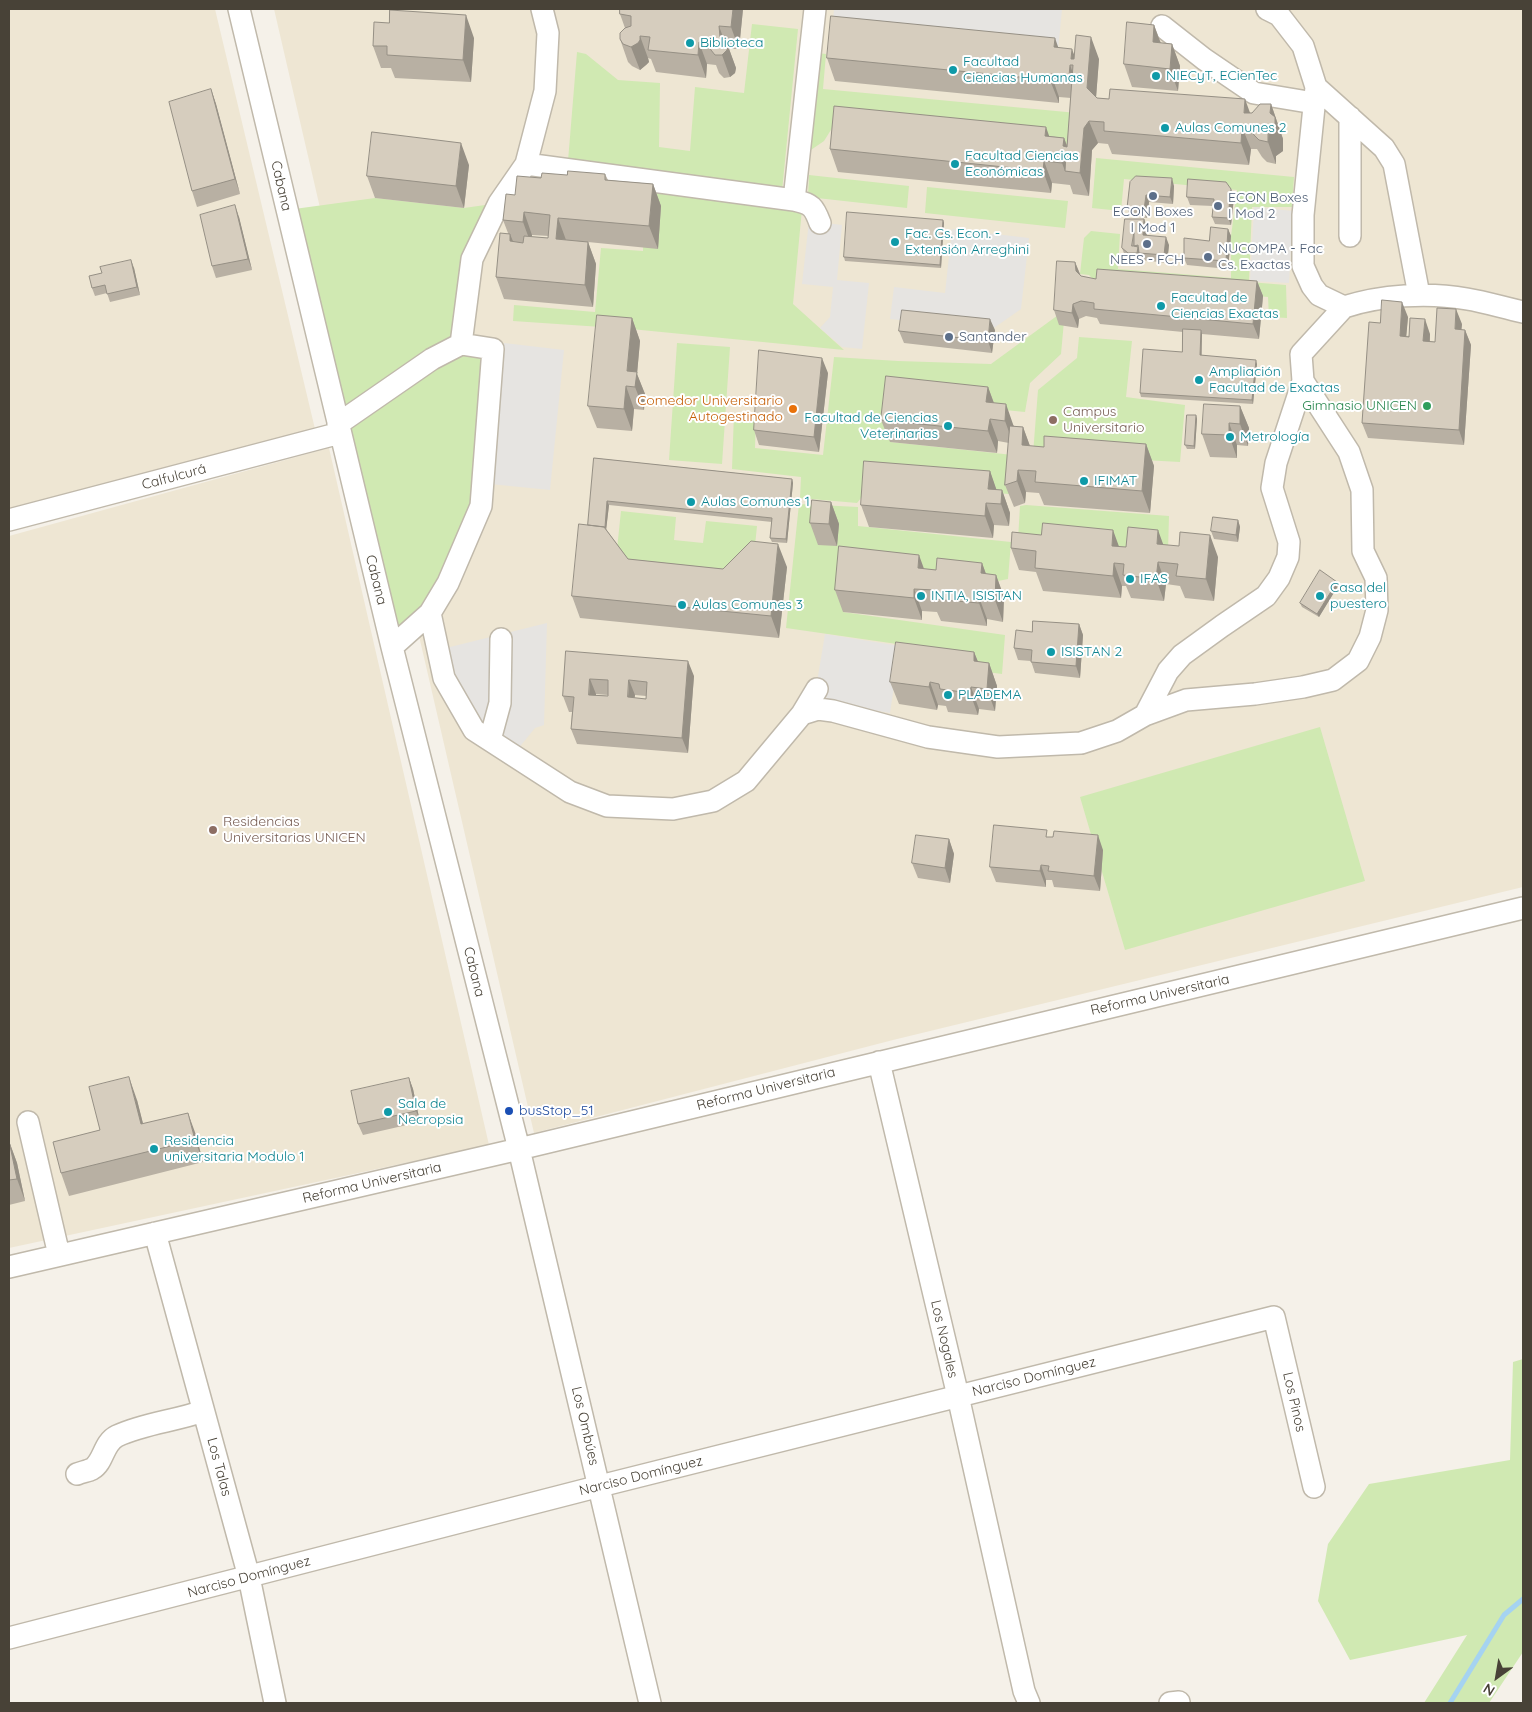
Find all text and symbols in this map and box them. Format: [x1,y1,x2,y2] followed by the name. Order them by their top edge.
[700,35,764,51] place label: Biblioteca
[684,37,696,49] marker: Biblioteca
[963,54,1083,86] place label: Facultad Ciencias Humanas
[947,64,959,76] marker: Facultad Ciencias Humanas
[1166,68,1277,84] place label: NIECyT, ECienTec
[1150,70,1162,82] marker: NIECyT, ECienTec
[1175,120,1286,136] place label: Aulas Comunes 2
[1159,122,1171,134] marker: Aulas Comunes 2
[965,148,1078,180] place label: Facultad Ciencias Económicas
[949,158,961,170] marker: Facultad Ciencias Económicas
[267,159,295,213] street label: Cabana
[1147,190,1159,202] marker: ECON Boxes I Mod 1
[1228,190,1308,222] place label: ECON Boxes I Mod 2
[1212,200,1224,212] marker: ECON Boxes I Mod 2
[1113,204,1193,236] place label: ECON Boxes I Mod 1
[905,226,1029,258] place label: Fac. Cs. Econ. - Extensión Arreghini
[889,236,901,248] marker: Fac. Cs. Econ. - Extensión Arreghini
[1141,238,1153,250] marker: NEES - FCH
[1218,241,1323,274] place label: NUCOMPA - Fac Cs. Exactas
[1202,251,1214,263] marker: NUCOMPA - Fac Cs. Exactas
[1110,252,1184,268] place label: NEES - FCH
[1171,290,1279,322] place label: Facultad de Ciencias Exactas
[1155,300,1167,312] marker: Facultad de Ciencias Exactas
[959,329,1027,345] place label: Santander
[943,331,955,343] marker: Santander
[1209,364,1340,397] place label: Ampliación Facultad de Exactas
[1193,374,1205,386] marker: Ampliación Facultad de Exactas
[637,393,783,426] place label: Comedor Universitario Autogestinado
[1302,398,1417,414] place label: Gimnasio UNICEN
[1421,400,1433,412] marker: Gimnasio UNICEN
[787,403,799,415] marker: Comedor Universitario Autogestinado
[1063,404,1144,437] place label: Campus Universitario
[804,410,938,442] place label: Facultad de Ciencias Veterinarias
[1047,414,1059,426] marker: Campus Universitario
[942,420,954,432] marker: Facultad de Ciencias Veterinarias
[1240,429,1310,445] place label: Metrología
[1224,431,1236,443] marker: Metrología
[140,460,208,494] street label: Calfulcurá
[1094,473,1137,489] place label: IFIMAT
[1078,475,1090,487] marker: IFIMAT
[701,494,810,510] place label: Aulas Comunes 1
[685,496,697,508] marker: Aulas Comunes 1
[362,553,390,607] street label: Cabana
[1140,571,1168,587] place label: IFAS
[1124,573,1136,585] marker: IFAS
[1330,580,1387,612] place label: Casa del puestero
[931,588,1022,604] place label: INTIA, ISISTAN
[915,590,927,602] marker: INTIA, ISISTAN
[1314,590,1326,602] marker: Casa del puestero
[692,597,803,613] place label: Aulas Comunes 3
[676,599,688,611] marker: Aulas Comunes 3
[1061,644,1122,660] place label: ISISTAN 2
[1045,646,1057,658] marker: ISISTAN 2
[958,687,1022,703] place label: PLADEMA
[942,689,954,701] marker: PLADEMA
[223,814,366,846] place label: Residencias Universitarias UNICEN
[207,824,219,836] marker: Residencias Universitarias UNICEN
[460,945,488,999] street label: Cabana
[1089,971,1231,1019] street label: Reforma Universitaria
[695,1064,837,1114] street label: Reforma Universitaria
[398,1096,463,1128] place label: Sala de Necropsia
[519,1103,594,1119] place label: busStop_51
[503,1105,515,1117] marker: busStop_51
[382,1106,394,1118] marker: Sala de Necropsia
[164,1133,304,1166] place label: Residencia universitaria Modulo 1
[148,1143,160,1155] marker: Residencia universitaria Modulo 1
[301,1159,443,1207] street label: Reforma Universitaria
[927,1298,961,1380] street label: Los Nogales
[971,1354,1097,1400] street label: Narciso Domínguez
[1279,1371,1309,1433] street label: Los Pinos
[568,1385,602,1467] street label: Los Ombúes
[203,1436,235,1498] street label: Los Talas
[578,1453,704,1499] street label: Narciso Domínguez
[186,1553,312,1601] street label: Narciso Domínguez
[1472,1652,1522,1702] north arrow
[1480,1679,1498,1700] text: N

